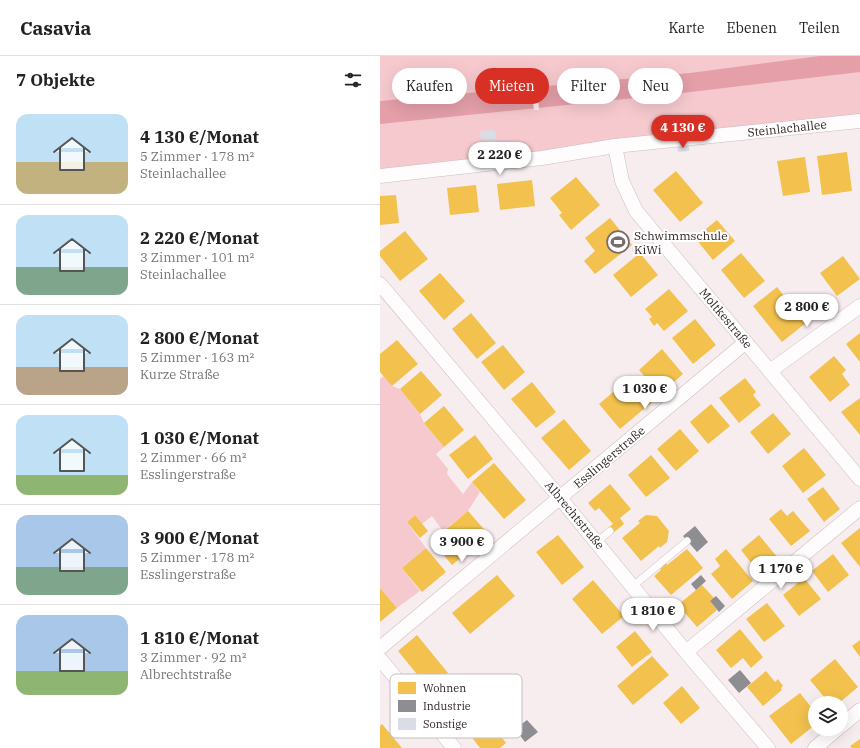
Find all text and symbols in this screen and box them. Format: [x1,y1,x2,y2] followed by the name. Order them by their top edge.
[20,16,91,40] text: Casavia
[668,19,705,37] text: Karte
[727,19,777,37] text: Ebenen
[799,19,840,37] text: Teilen
[392,68,467,104] chip: Kaufen
[475,68,549,104] chip: Mieten
[557,68,620,104] chip: Filter
[628,68,683,104] chip: Neu
[16,69,95,91] text: 7 Objekte
[342,69,364,91] icon: filters
[646,115,720,149] pin: 4 130 €
[747,116,827,140] street label: Steinlachallee
[660,119,706,136] text: 4 130 €
[140,126,259,148] text: 4 130 €/Monat
[48,130,96,178] icon: home
[463,142,537,176] pin: 2 220 €
[477,146,523,163] text: 2 220 €
[140,148,254,165] text: 5 Zimmer · 178 m²
[140,165,226,182] text: Steinlachallee
[140,227,259,249] text: 2 220 €/Monat
[634,228,728,257] place label: Schwimmschule KiWi
[605,229,631,255] sports icon: Schwimmschule KiWi
[48,231,96,279] icon: home
[140,249,254,266] text: 3 Zimmer · 101 m²
[140,266,226,283] text: Steinlachallee
[696,285,756,351] street label: Moltkestraße
[770,294,844,328] pin: 2 800 €
[784,298,830,315] text: 2 800 €
[140,327,259,349] text: 2 800 €/Monat
[48,331,96,379] icon: home
[140,349,254,366] text: 5 Zimmer · 163 m²
[140,366,220,383] text: Kurze Straße
[608,376,682,410] pin: 1 030 €
[622,380,668,397] text: 1 030 €
[570,423,648,491] street label: Esslingerstraße
[140,427,259,449] text: 1 030 €/Monat
[48,431,96,479] icon: home
[140,449,246,466] text: 2 Zimmer · 66 m²
[140,466,236,483] text: Esslingerstraße
[542,478,608,552] street label: Albrechtstraße
[140,527,259,549] text: 3 900 €/Monat
[425,529,499,563] pin: 3 900 €
[48,531,96,579] icon: home
[439,533,485,550] text: 3 900 €
[140,549,254,566] text: 5 Zimmer · 178 m²
[744,556,818,590] pin: 1 170 €
[758,560,804,577] text: 1 170 €
[140,566,236,583] text: Esslingerstraße
[616,598,690,632] pin: 1 810 €
[630,602,676,619] text: 1 810 €
[140,627,259,649] text: 1 810 €/Monat
[48,631,96,679] icon: home
[140,649,246,666] text: 3 Zimmer · 92 m²
[140,666,232,683] text: Albrechtstraße
[390,674,522,738] legend
[423,681,466,695] text: Wohnen
[808,696,848,736] map controls
[808,696,848,736] button: layers
[423,699,471,713] text: Industrie
[423,717,467,731] text: Sonstige

